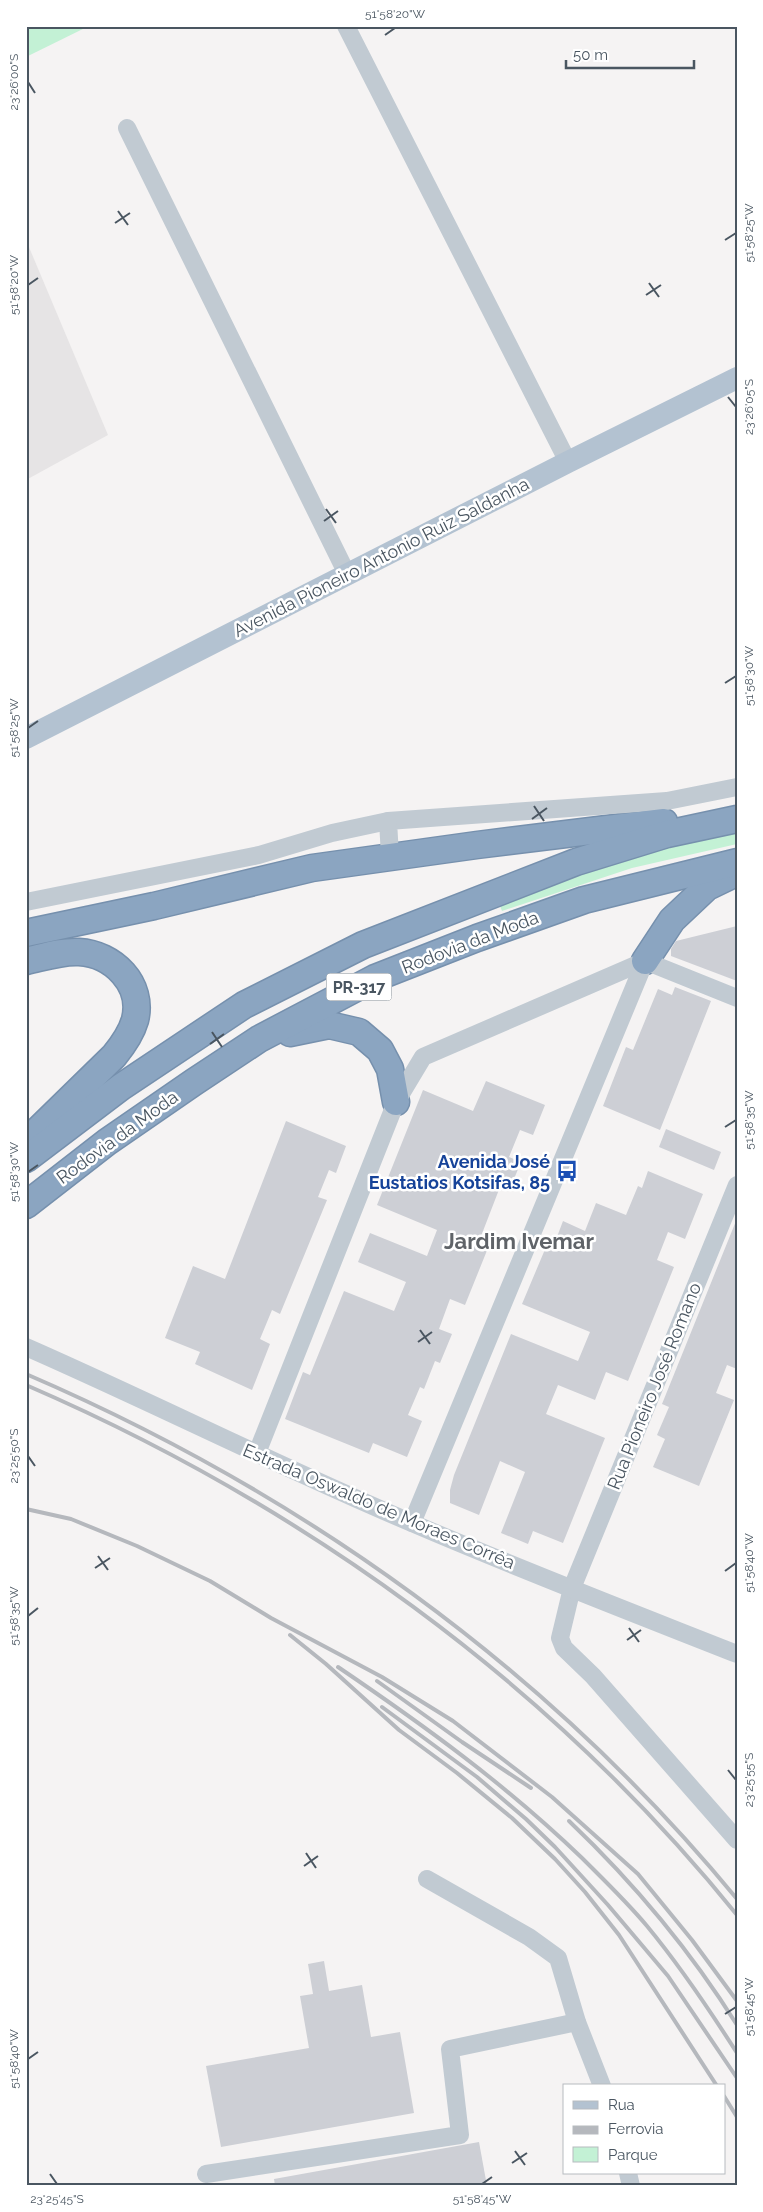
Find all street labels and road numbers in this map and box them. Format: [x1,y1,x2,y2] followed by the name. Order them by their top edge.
[230,473,532,641] street label: Avenida Pioneiro Antonio Ruiz Saldanha
[399,906,541,978] street label: Rodovia da Moda
[326,974,392,1000] road number: PR-317
[52,1086,182,1188] street label: Rodovia da Moda
[603,1279,705,1492] street label: Rua Pioneiro José Romano
[240,1439,518,1573] street label: Estrada Oswaldo de Moraes Corrêa

